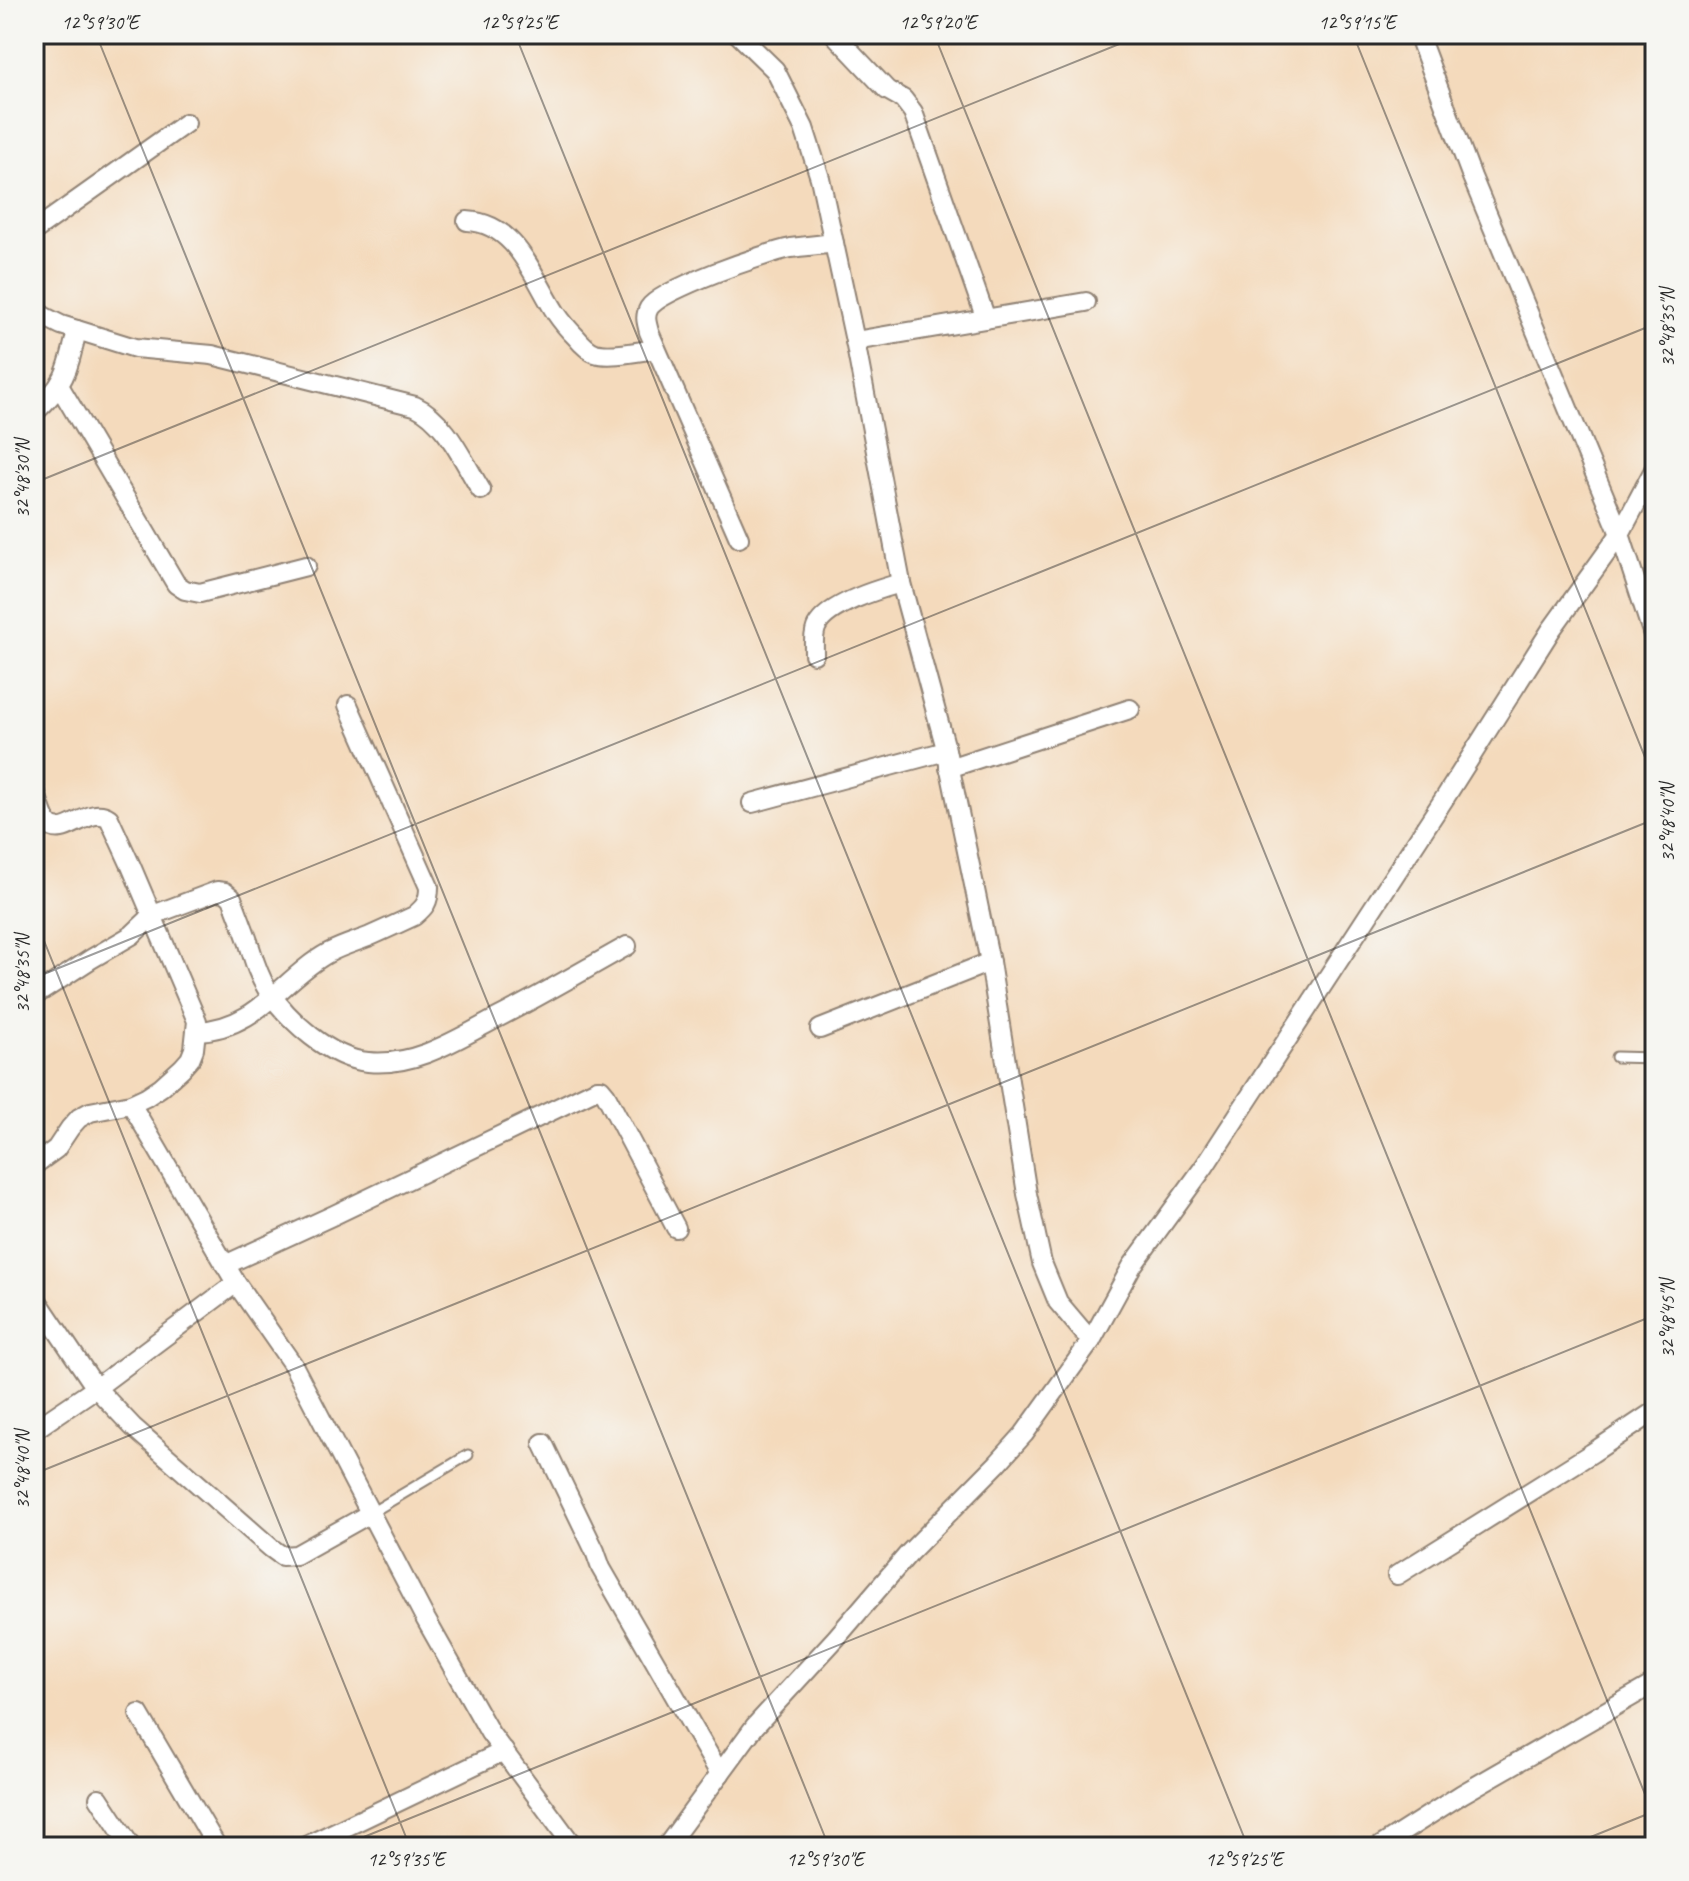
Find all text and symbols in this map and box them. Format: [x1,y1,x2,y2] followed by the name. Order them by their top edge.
[61,10,141,35] text: 12°59'30"E
[480,10,560,35] text: 12°59'25"E
[899,10,979,35] text: 12°59'20"E
[1318,10,1398,35] text: 12°59'15"E
[1655,286,1680,367] text: 32°48'35"N
[10,437,35,518] text: 32°48'30"N
[1655,781,1680,862] text: 32°48'40"N
[10,932,35,1013] text: 32°48'35"N
[1655,1277,1680,1358] text: 32°48'45"N
[10,1428,35,1509] text: 32°48'40"N
[367,1847,447,1872] text: 12°59'35"E
[786,1847,866,1872] text: 12°59'30"E
[1205,1847,1285,1872] text: 12°59'25"E

